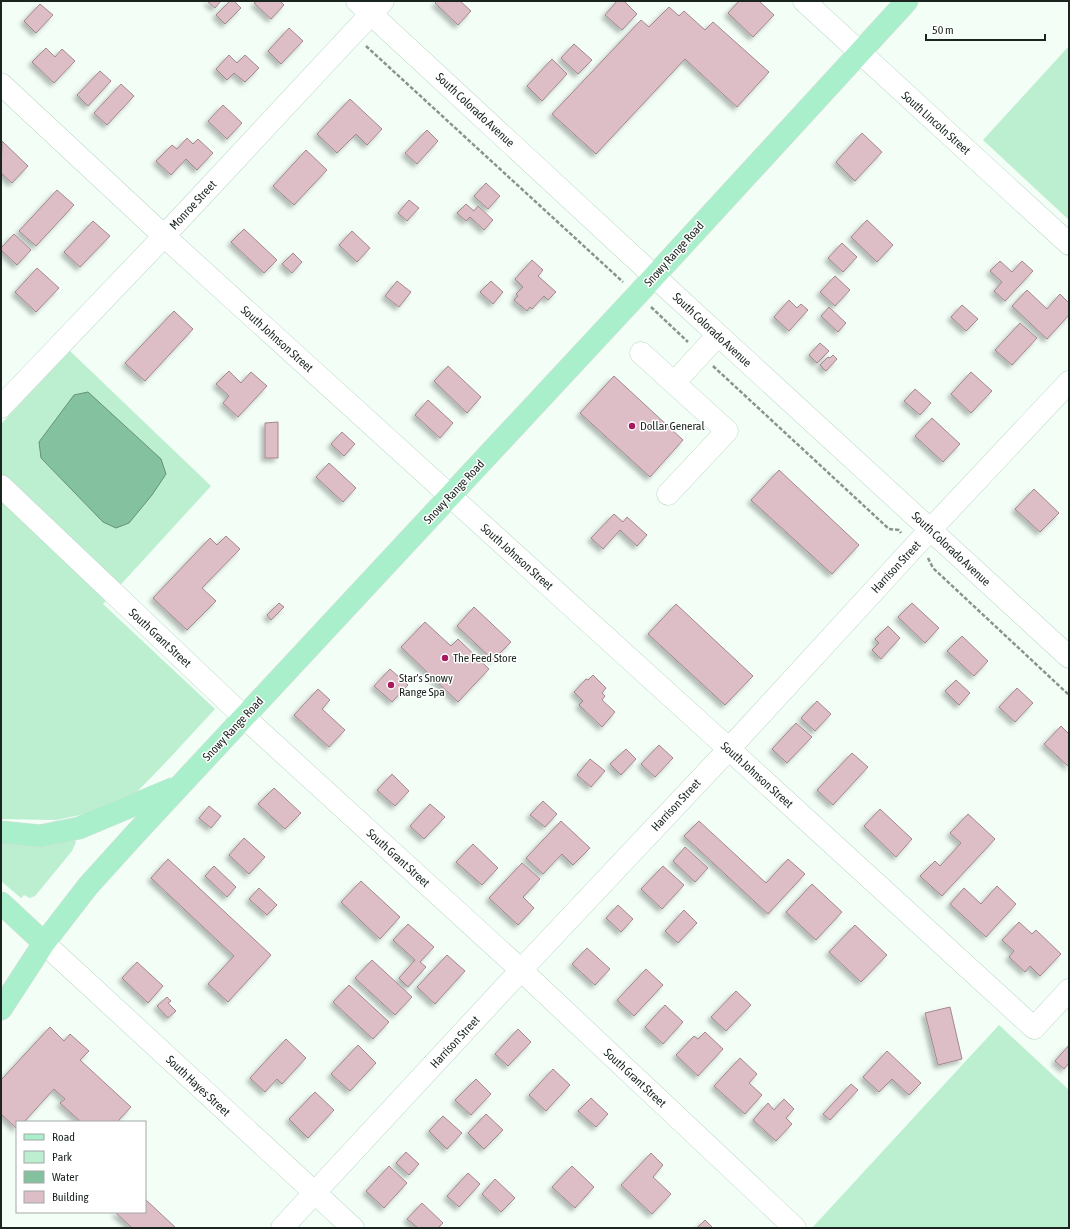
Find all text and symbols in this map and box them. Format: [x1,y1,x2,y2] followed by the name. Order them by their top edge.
[926,16,1045,42] scale bar
[932,23,954,37] text: 50 m
[433,70,517,150] street label: South Colorado Avenue
[899,88,974,158] street label: South Lincoln Street
[167,177,220,232] street label: Monroe Street
[641,219,707,289] street label: Snowy Range Road
[670,290,754,370] street label: South Colorado Avenue
[238,303,316,375] street label: South Johnson Street
[640,419,705,433] place label: Dollar General
[627,421,637,431] marker: Dollar General
[421,457,487,527] street label: Snowy Range Road
[909,509,993,589] street label: South Colorado Avenue
[478,521,556,593] street label: South Johnson Street
[868,538,924,596] street label: Harrison Street
[126,606,194,671] street label: South Grant Street
[453,651,517,665] place label: The Feed Store
[440,653,450,663] marker: The Feed Store
[399,671,453,699] place label: Star's Snowy Range Spa
[386,680,396,690] marker: Star's Snowy Range Spa
[200,694,266,764] street label: Snowy Range Road
[718,739,796,811] street label: South Johnson Street
[648,776,704,834] street label: Harrison Street
[364,826,433,890] street label: South Grant Street
[427,1013,483,1071] street label: Harrison Street
[601,1046,669,1111] street label: South Grant Street
[163,1053,233,1120] street label: South Hayes Street
[16,1121,146,1213] legend
[52,1130,75,1144] text: Road
[52,1150,73,1164] text: Park
[52,1170,79,1184] text: Water
[52,1190,90,1204] text: Building

